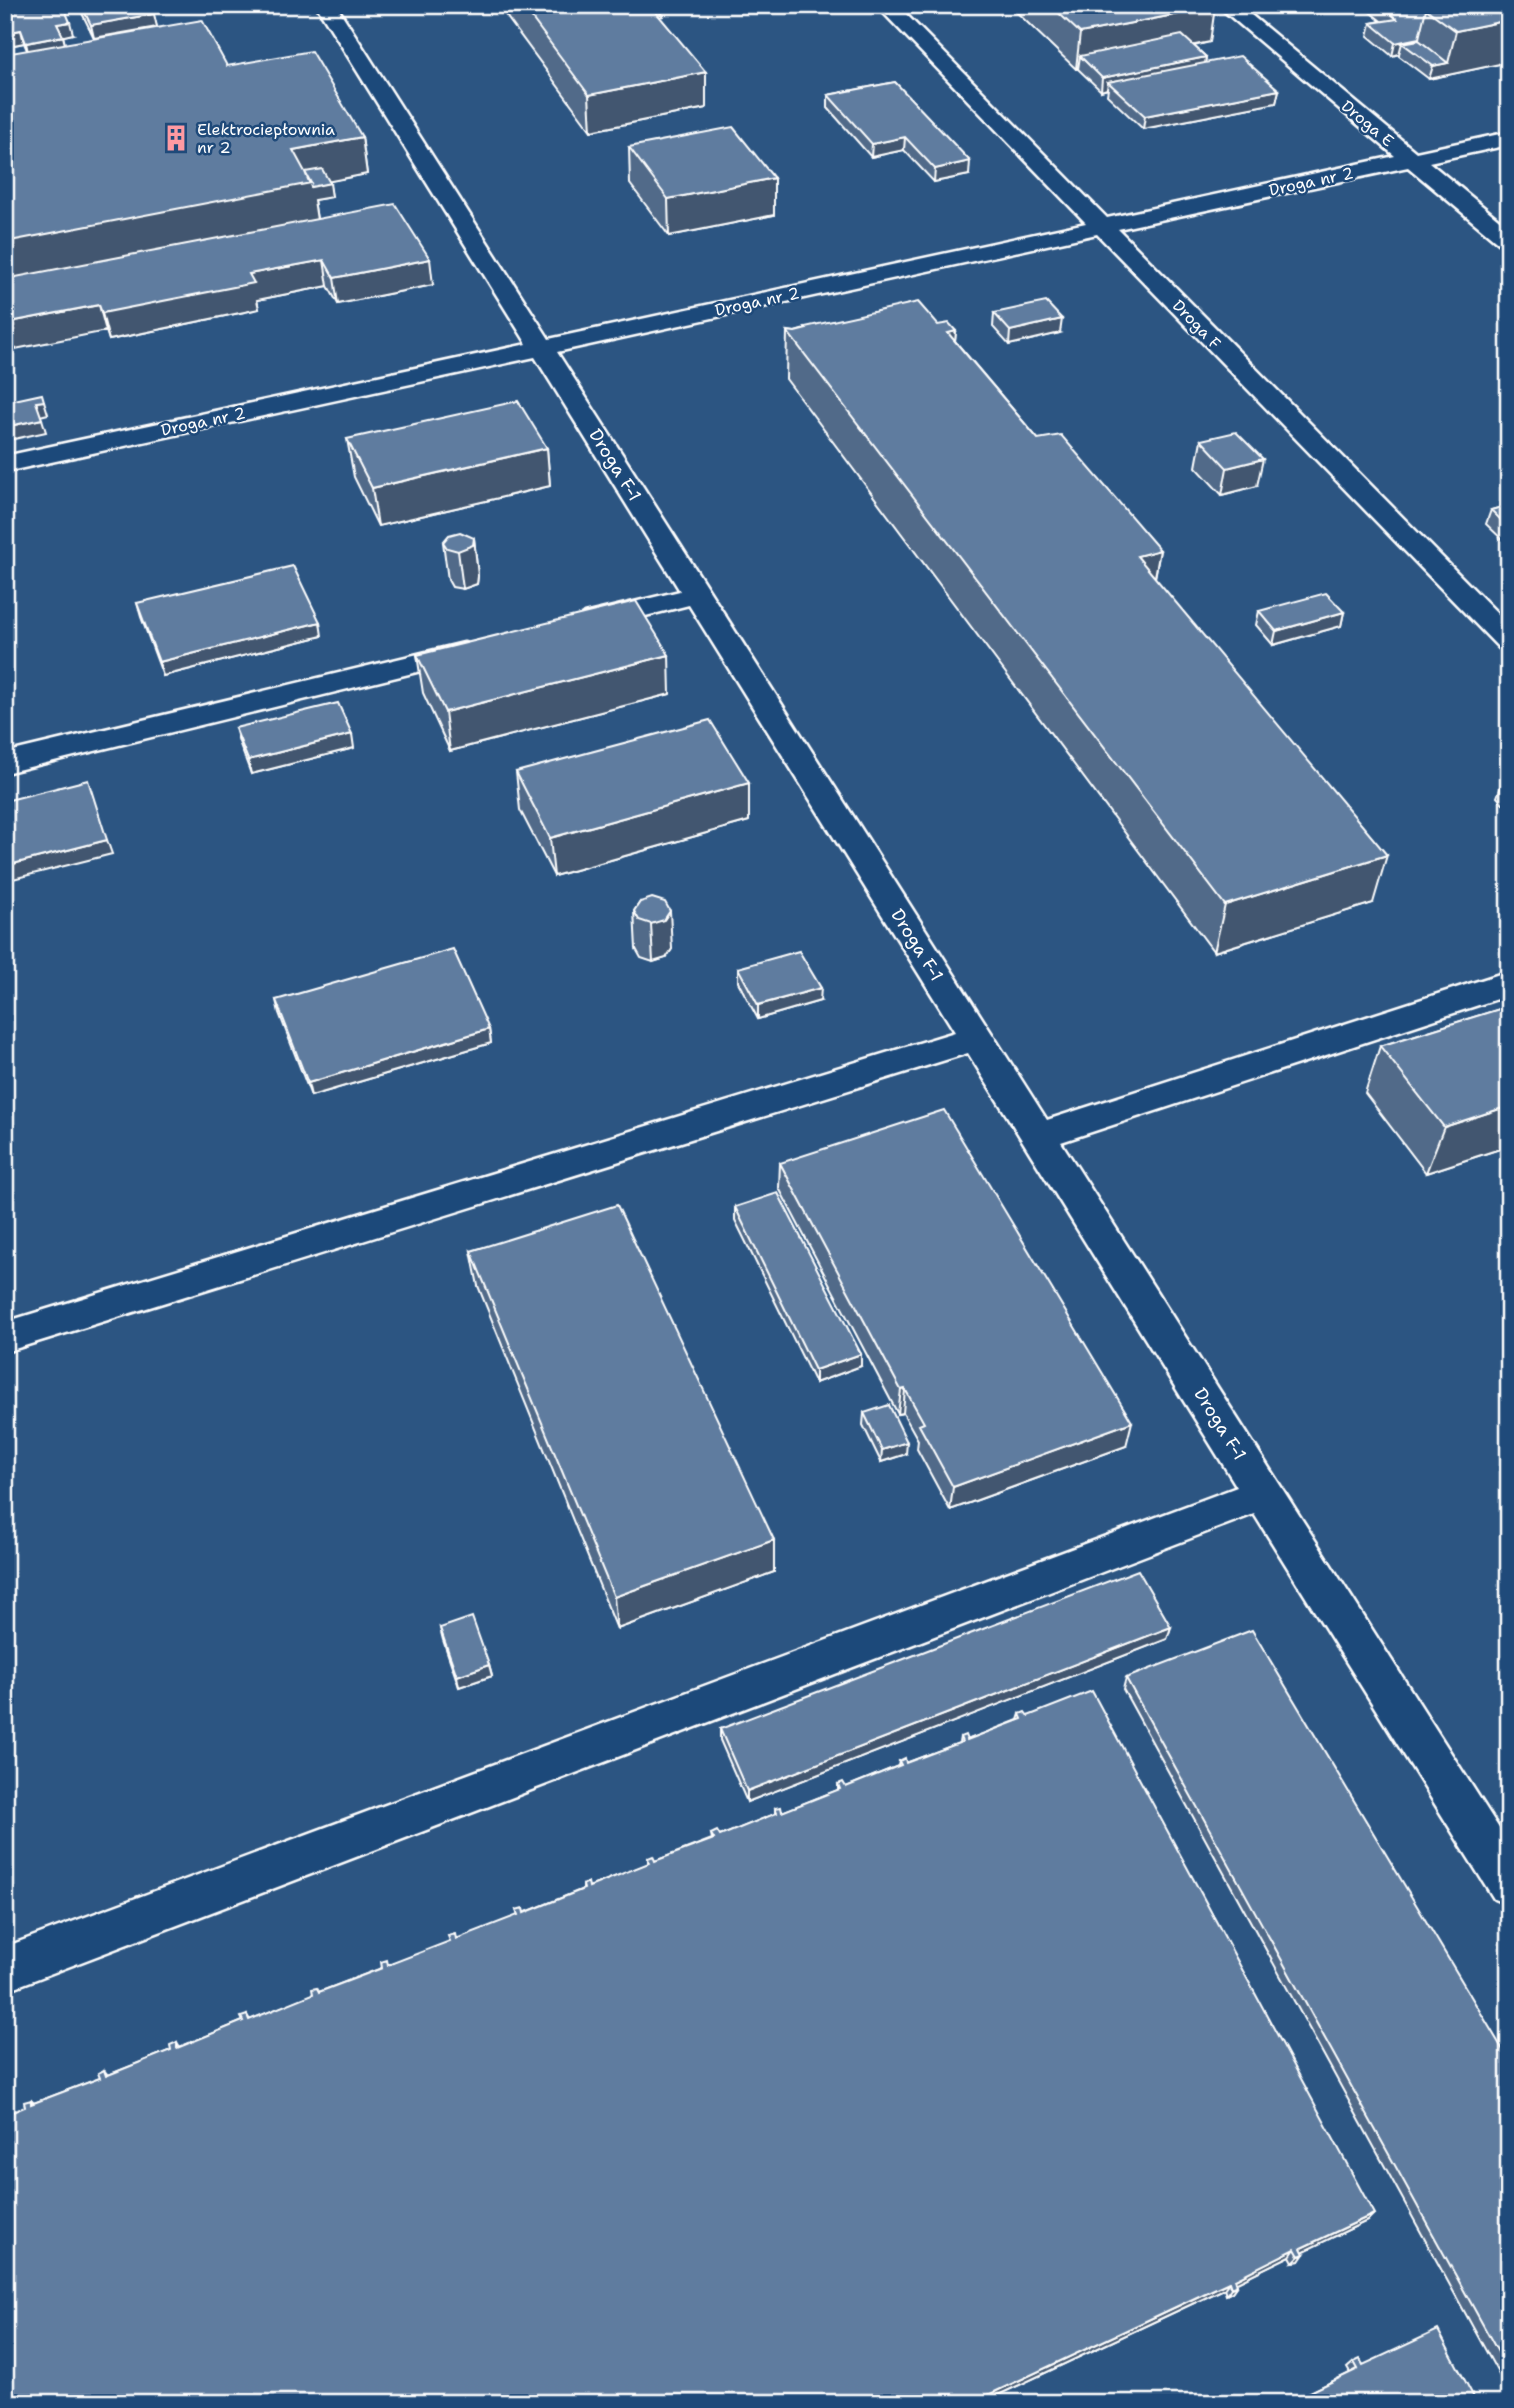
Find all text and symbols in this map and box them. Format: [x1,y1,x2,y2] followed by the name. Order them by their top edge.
[1337,95,1398,151] street label: Droga E
[197,119,335,158] place label: Elektrociepłownia nr 2
[161,123,191,153] building icon: Elektrociepłownia nr 2
[1267,162,1355,201] street label: Droga nr 2
[713,282,801,321] street label: Droga nr 2
[1168,295,1225,354] street label: Droga F
[159,402,247,441] street label: Droga nr 2
[583,424,647,506] street label: Droga F-1
[885,904,949,986] street label: Droga F-1
[1188,1383,1252,1465] street label: Droga F-1

